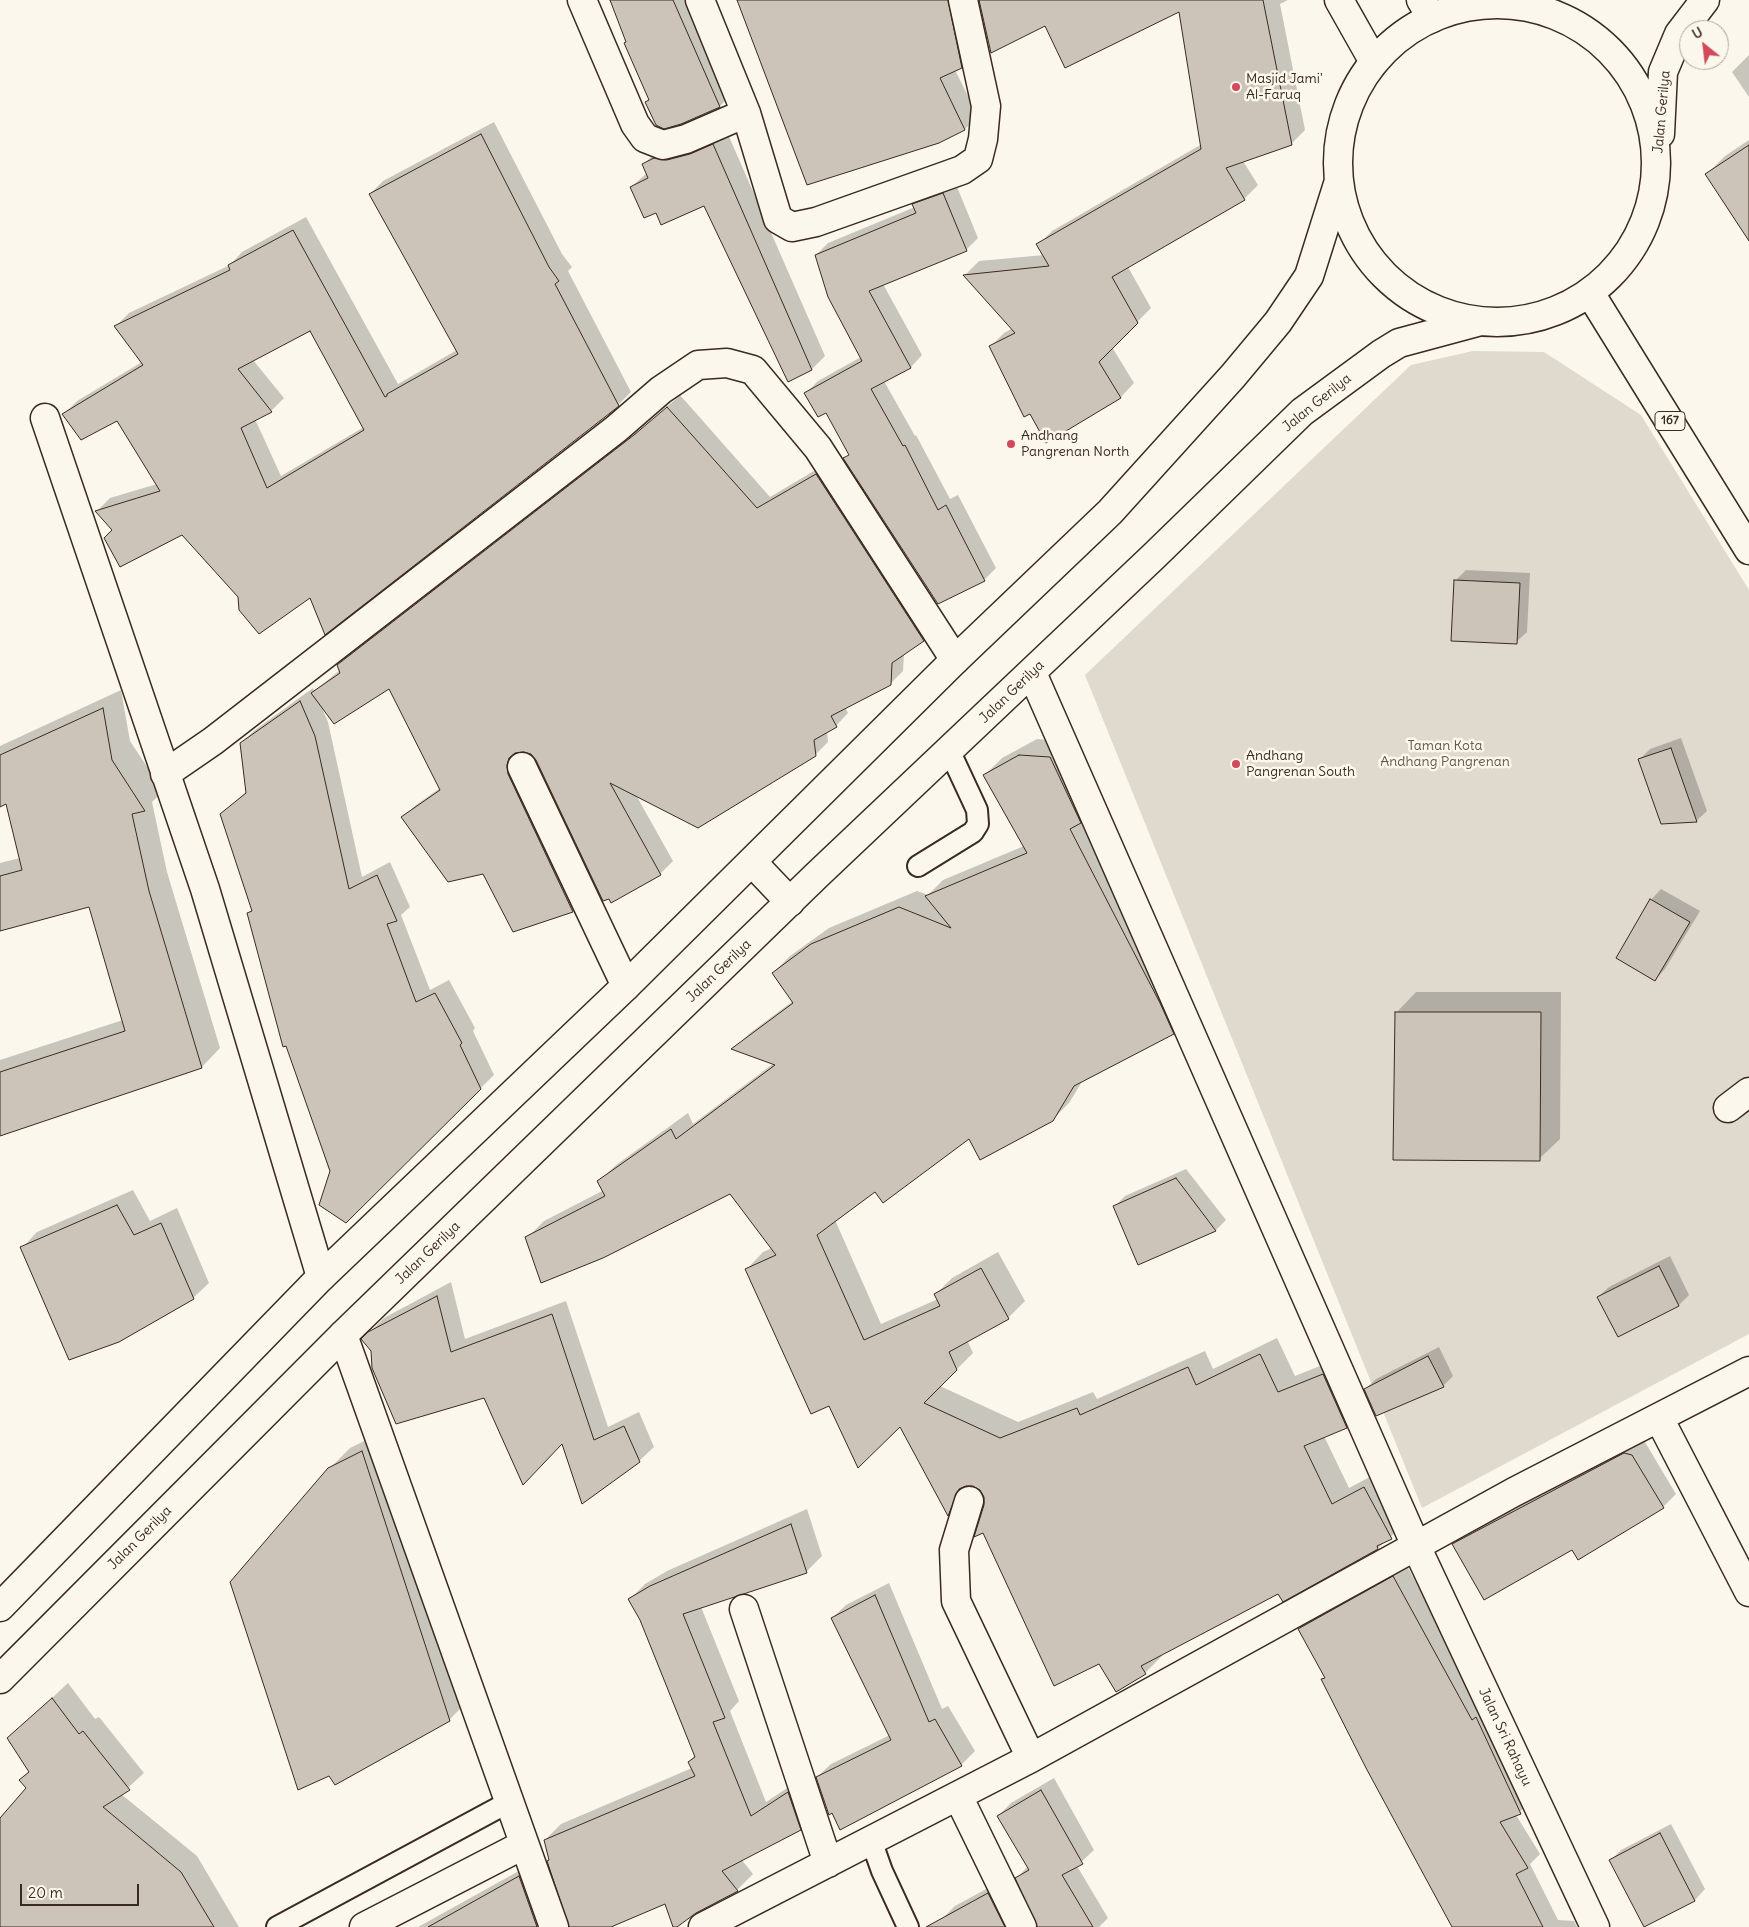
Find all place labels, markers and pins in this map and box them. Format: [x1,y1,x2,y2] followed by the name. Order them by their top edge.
[1246,71,1323,104] place label: Masjid Jami' Al-Faruq
[1230,81,1242,93] marker: Masjid Jami' Al-Faruq
[1021,428,1129,461] place label: Andhang Pangrenan North
[1005,438,1017,450] marker: Andhang Pangrenan North
[1246,748,1355,780] place label: Andhang Pangrenan South
[1230,758,1242,770] marker: Andhang Pangrenan South

